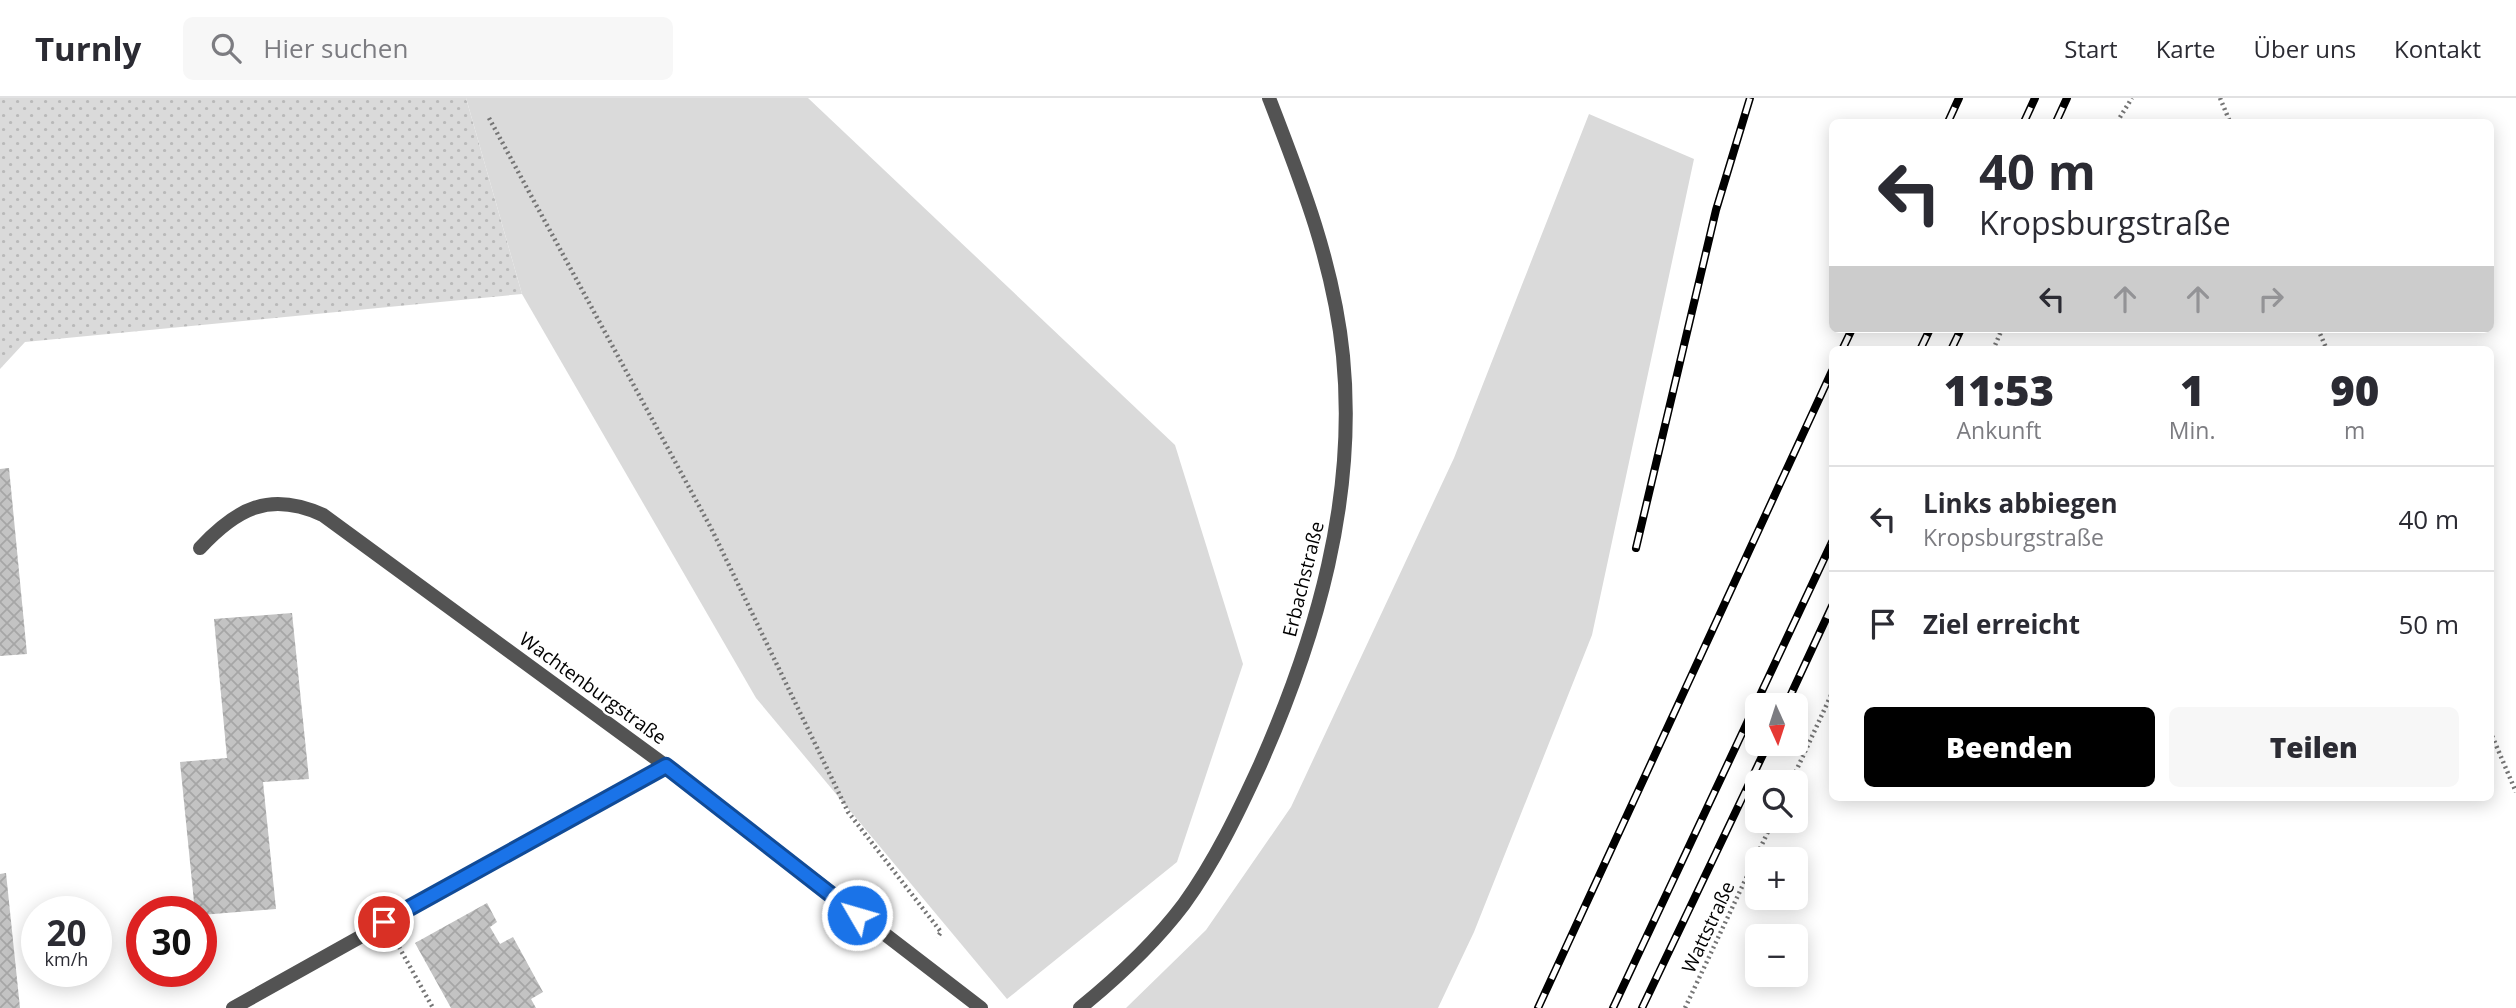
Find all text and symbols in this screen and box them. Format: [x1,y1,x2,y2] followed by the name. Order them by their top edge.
[183,17,673,80] search box
[35,26,141,71] text: Turnly
[207,29,245,67] icon: search
[263,30,408,66] text: Hier suchen
[2064,32,2118,65] text: Start
[2156,32,2216,65] text: Karte
[2254,32,2356,65] text: Über uns
[2394,32,2481,65] text: Kontakt
[1979,138,2096,204] text: 40 m
[1864,147,1955,238] icon: left
[1979,201,2231,244] text: Kropsburgstraße
[2033,280,2071,318] icon: left
[2106,280,2144,318] icon: ahead
[2179,280,2217,318] icon: ahead
[2252,280,2290,318] icon: right
[1944,361,2054,418] text: 11:53
[2180,361,2204,418] text: 1
[2330,361,2379,418] text: 90
[1956,414,2041,446] text: Ankunft
[2169,414,2216,446] text: Min.
[2344,414,2365,446] text: m
[1923,485,2118,521] text: Links abbiegen
[1864,500,1902,538] icon: left
[2398,501,2459,537] text: 40 m
[1276,519,1330,639] street label: Erbachstraße
[1923,521,2104,553] text: Kropsburgstraße
[1864,605,1902,643] icon: arrive
[1923,606,2080,642] text: Ziel erreicht
[2398,606,2459,642] text: 50 m
[514,626,672,750] street label: Wachtenburgstraße
[1745,693,1808,756] north arrow
[1745,693,1808,987] map controls
[1864,707,2155,787] button: Beenden
[2169,707,2459,787] button: Teilen
[1745,770,1808,833] button: search
[1745,847,1808,910] button: +
[1675,877,1741,977] street label: Wattstraße
[820,878,894,952] position arrow
[354,892,414,952] pin
[126,896,217,987] speed limit sign: 30
[365,903,403,941] icon: arrive
[46,909,87,956] text: 20
[1745,924,1808,987] button: −
[45,947,88,971] text: km/h

